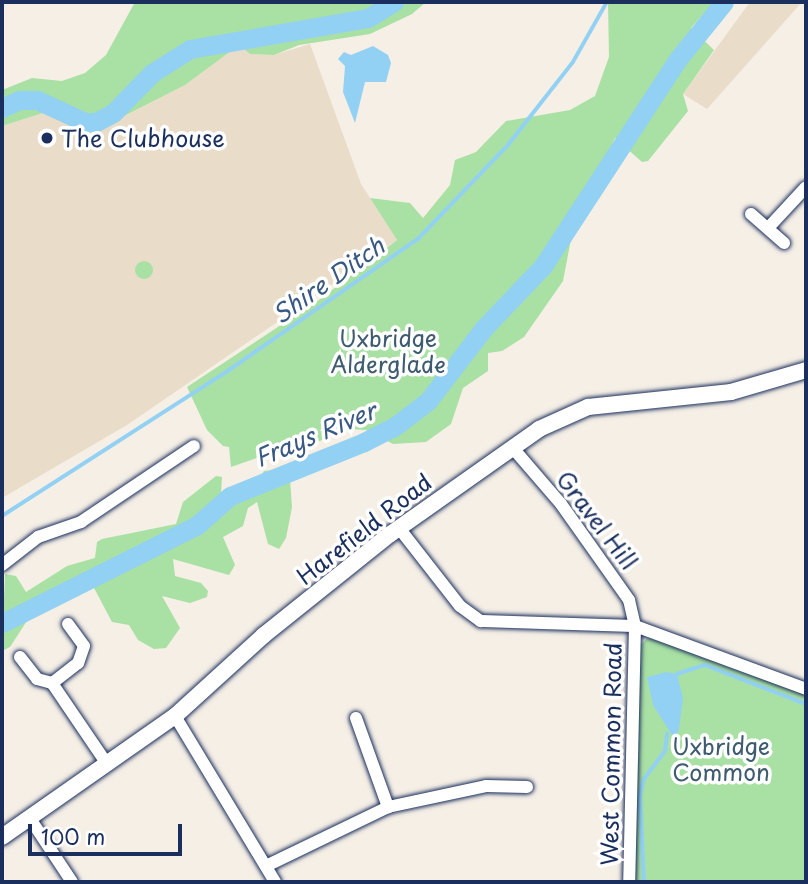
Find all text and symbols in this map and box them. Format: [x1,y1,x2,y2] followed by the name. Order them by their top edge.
[61,124,225,152] place label: The Clubhouse
[39,130,55,146] marker: The Clubhouse
[267,231,389,329] water label: Shire Ditch
[330,324,446,378] park label: Uxbridge Alderglade
[250,395,380,473] water label: Frays River
[551,465,643,575] street label: Gravel Hill
[291,468,437,590] street label: Harefield Road
[595,643,627,865] street label: West Common Road
[672,732,770,786] park label: Uxbridge Common
[32,810,186,854] scale bar
[41,820,105,852] text: 100 m

